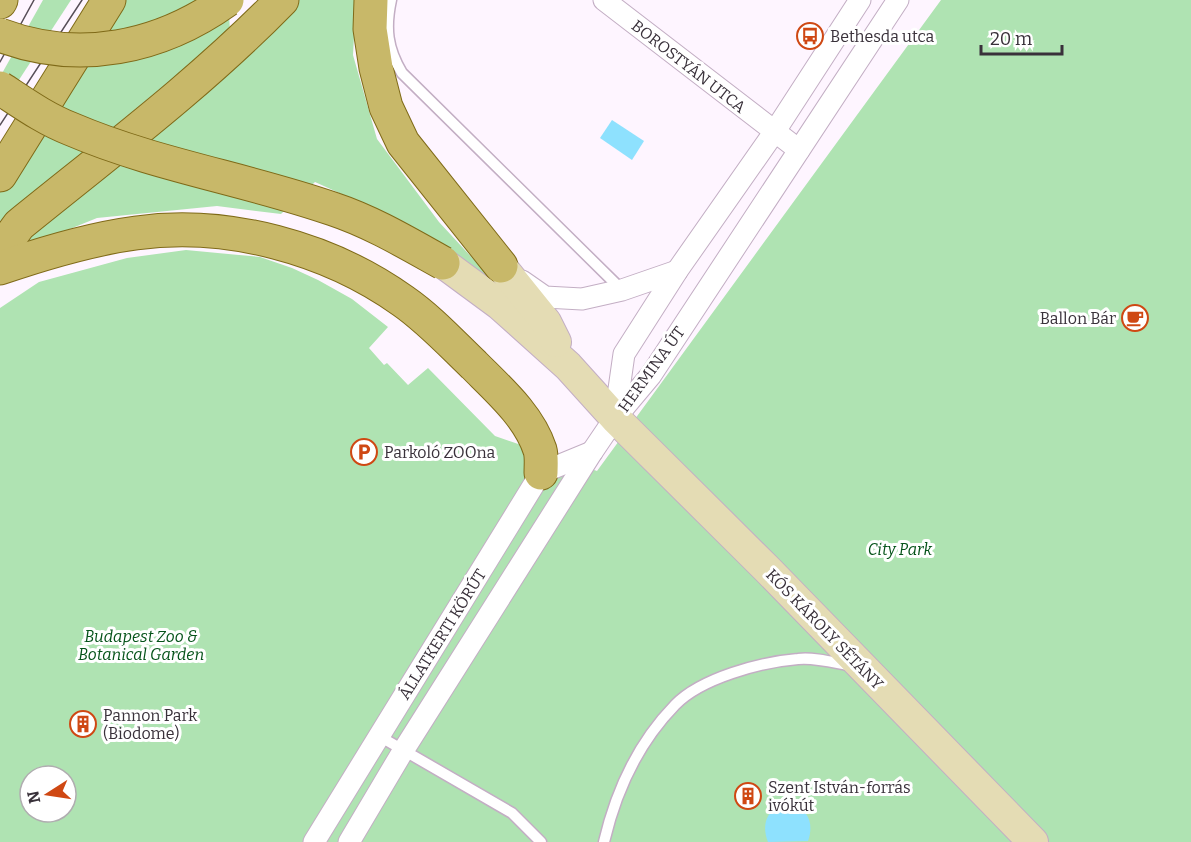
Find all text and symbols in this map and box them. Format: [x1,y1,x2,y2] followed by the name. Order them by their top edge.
[628,15,751,117] street label: BOROSTYÁN UTCA
[981,18,1062,56] scale bar
[795,21,825,51] bus stop icon: Bethesda utca
[830,27,935,46] place label: Bethesda utca
[990,28,1032,50] text: 20 m
[1120,303,1150,333] cafe icon: Ballon Bár
[1040,309,1116,328] place label: Ballon Bár
[613,322,689,416] street label: HERMINA ÚT
[349,437,379,467] parking icon: Parkoló ZOOna
[384,443,496,462] place label: Parkoló ZOOna
[868,540,932,559] park label: City Park
[762,564,888,694] street label: KÓS KÁROLY SÉTÁNY
[394,565,490,703] street label: ÁLLATKERTI KÖRÚT
[78,627,204,664] park label: Budapest Zoo & Botanical Garden
[103,706,197,743] place label: Pannon Park (Biodome)
[68,709,98,739] building icon: Pannon Park (Biodome)
[18,764,78,824] north arrow
[768,778,911,815] place label: Szent István-forrás ivókút
[733,781,763,811] building icon: Szent István-forrás ivókút
[23,789,44,805] text: N

